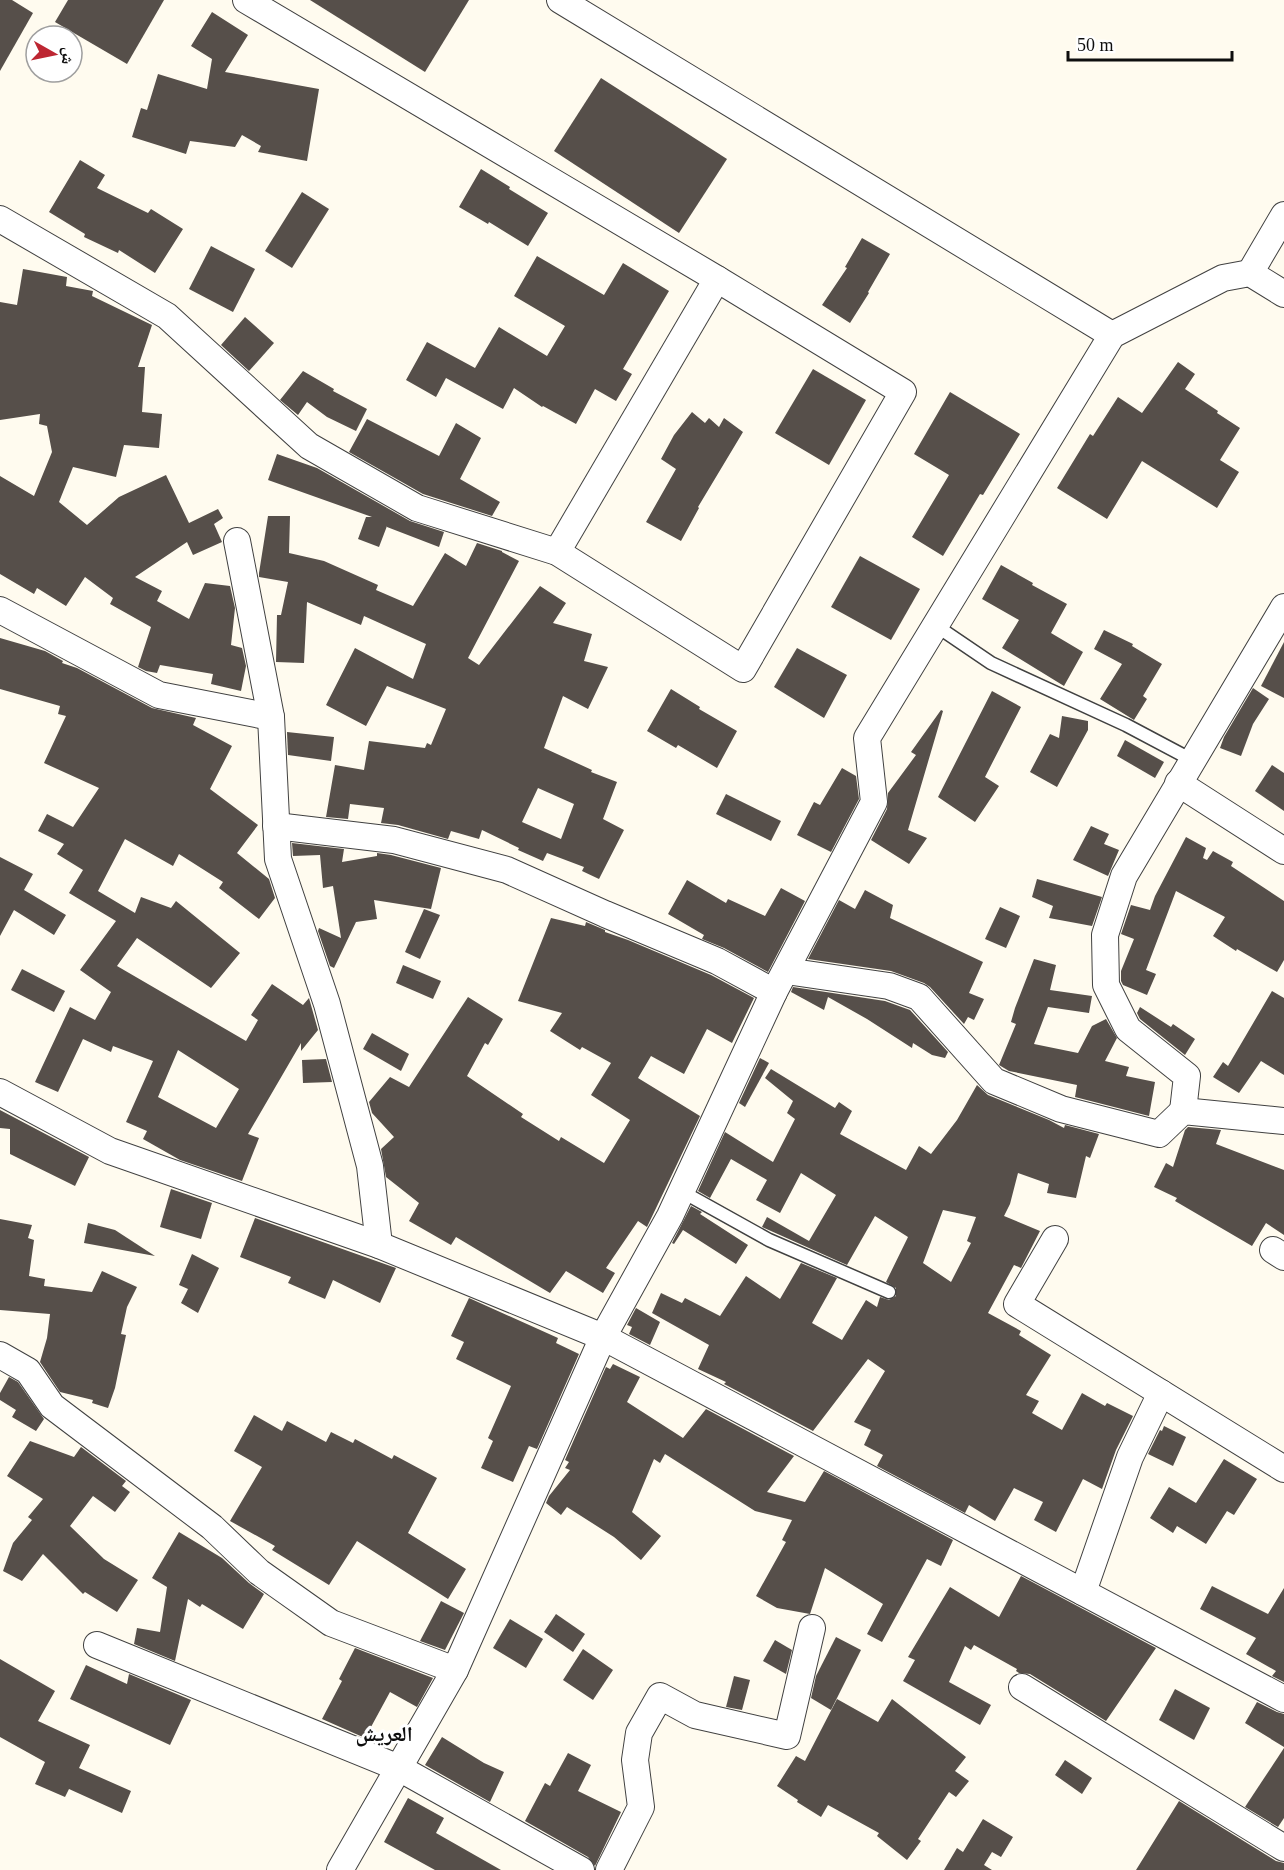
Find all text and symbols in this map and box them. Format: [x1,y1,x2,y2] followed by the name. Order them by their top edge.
[24,24,84,84] north arrow
[1068,24,1232,62] scale bar
[1077,35,1114,55] text: 50 m
[58,46,78,66] text: ش
[355,1722,413,1747] district label: العريش

